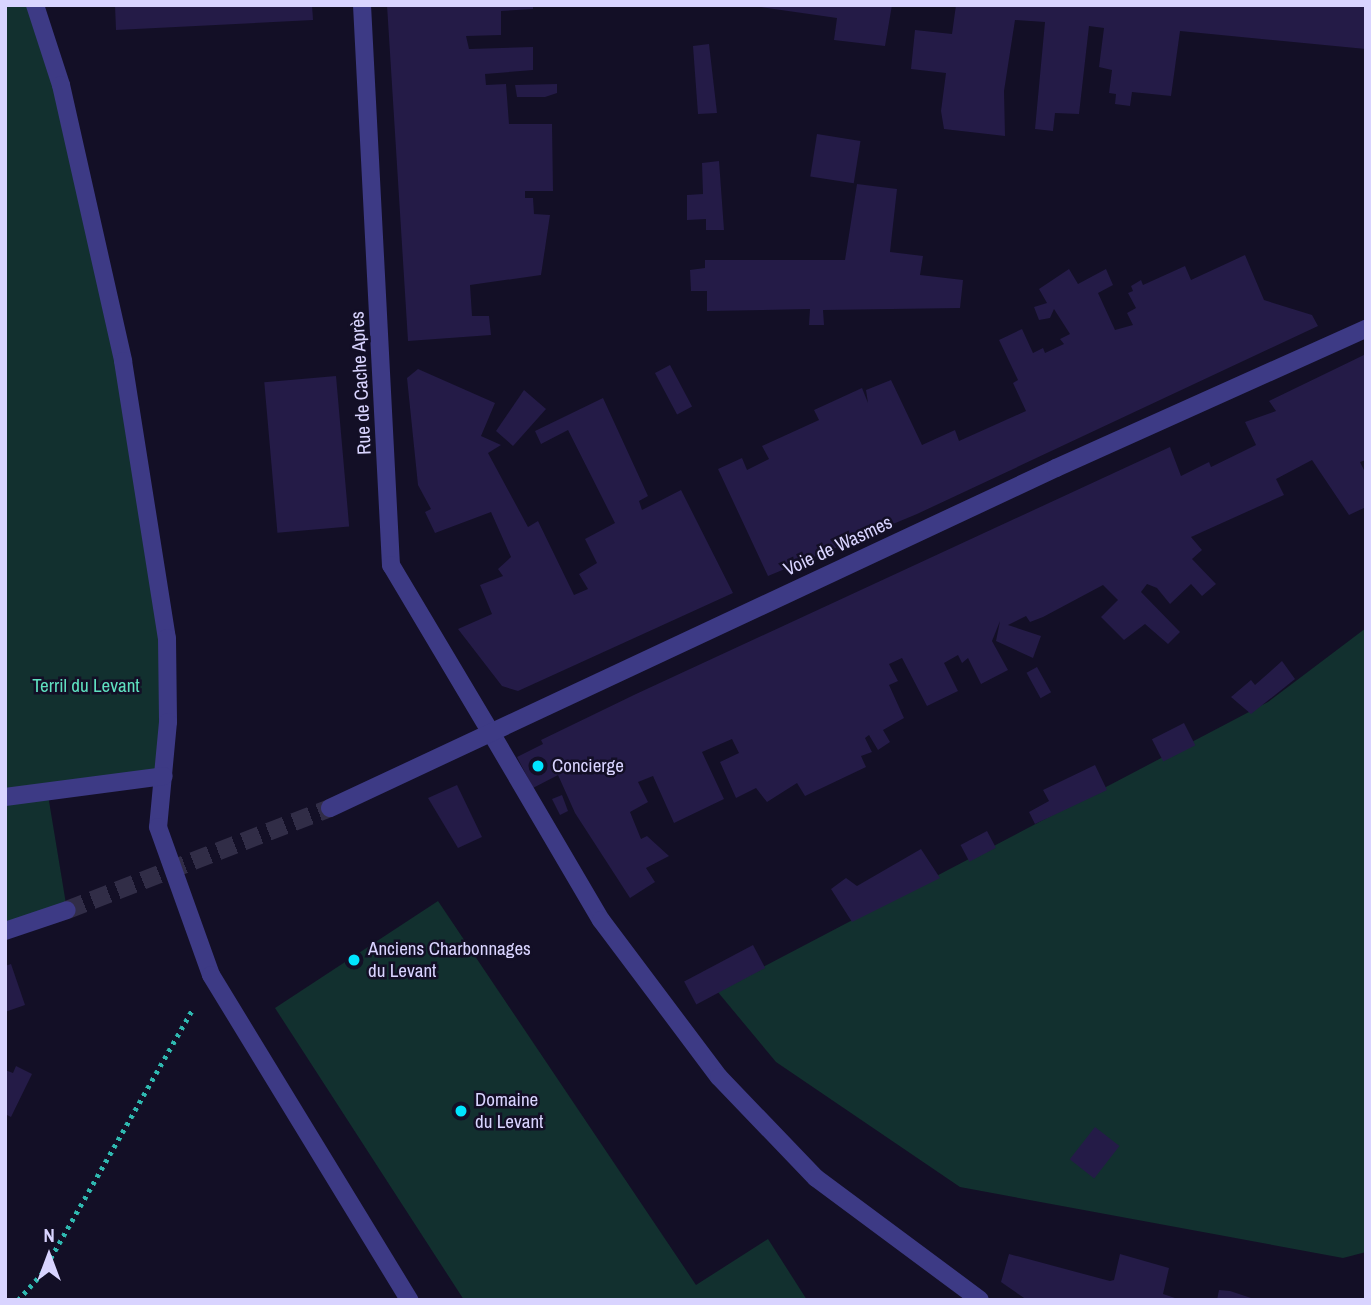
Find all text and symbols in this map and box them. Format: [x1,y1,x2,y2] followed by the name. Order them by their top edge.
[346,310,376,456] street label: Rue de Cache Après
[780,511,896,581] street label: Voie de Wasmes
[32,675,140,697] park label: Terril du Levant
[552,755,624,777] place label: Concierge
[530,758,546,774] marker: Concierge
[368,938,531,982] place label: Anciens Charbonnages du Levant
[346,952,362,968] marker: Anciens Charbonnages du Levant
[475,1089,543,1133] place label: Domaine du Levant
[453,1103,469,1119] marker: Domaine du Levant
[14,1221,84,1291] north arrow
[43,1222,55,1248] text: N

